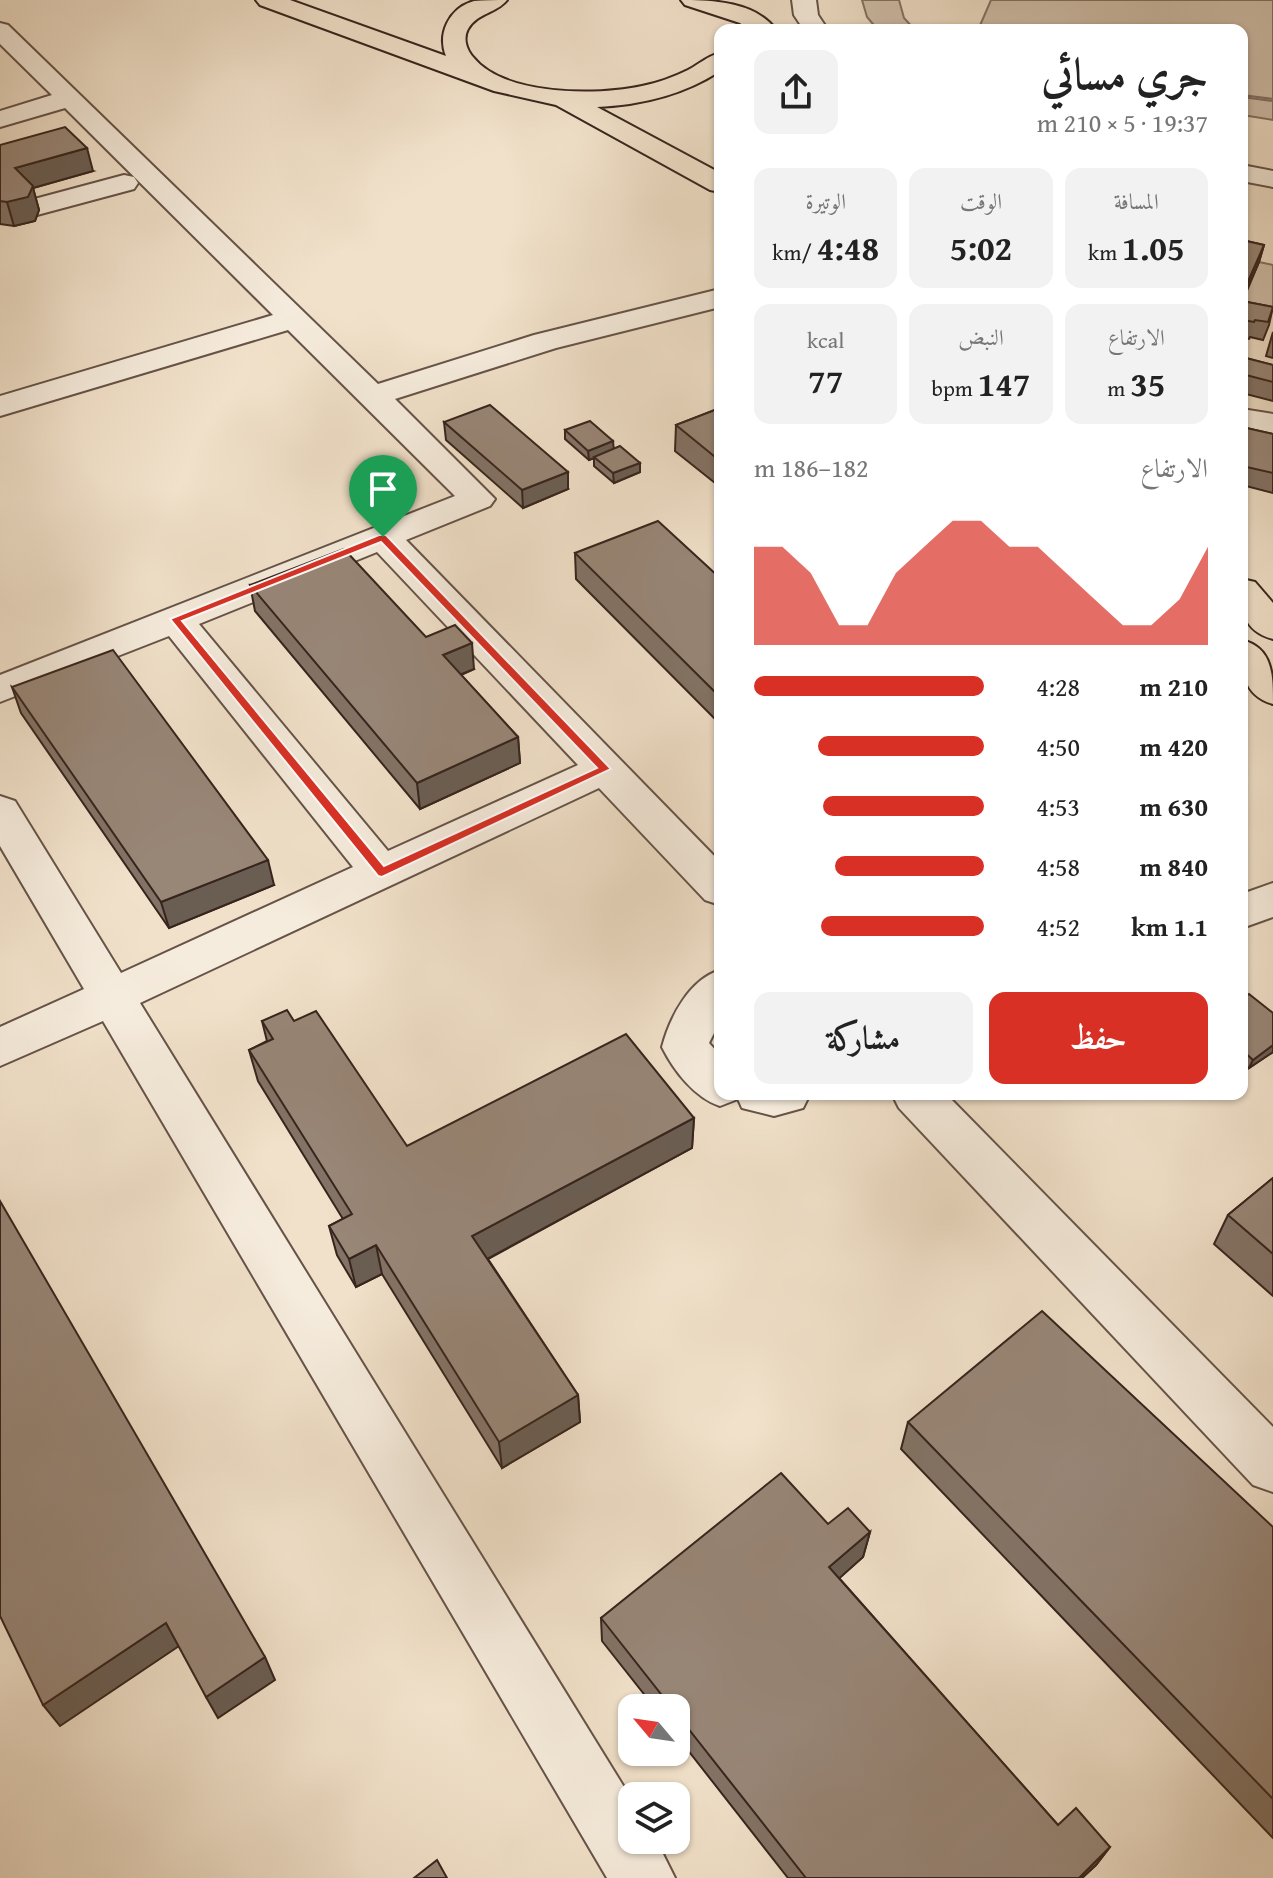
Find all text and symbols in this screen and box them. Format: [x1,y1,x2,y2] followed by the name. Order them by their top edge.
[1042,41,1208,105] text: جري مسائي
[754,50,838,134] button: share
[1037,103,1208,142] text: 19:37 · 5 × 210 m
[805,185,846,217] text: الوتيرة
[960,185,1002,217] text: الوقت
[1114,185,1159,217] text: المسافة
[817,223,879,272] text: 4:48
[950,223,1012,272] text: 5:02
[1122,223,1185,272] text: 1.05
[772,236,817,268] text: /km
[1088,236,1122,268] text: km
[958,321,1004,353] text: النبض
[1108,321,1165,353] text: الارتفاع
[807,324,844,356] text: kcal
[808,356,843,405] text: 77
[978,359,1030,408] text: 147
[1130,359,1165,408] text: 35
[932,372,978,404] text: bpm
[1107,372,1130,404] text: m
[754,448,868,487] text: 182–186 m
[1141,448,1208,487] text: الارتفاع
[349,455,417,537] pin
[361,467,405,511] icon: arrive
[1036,667,1080,706] text: 4:28
[1140,667,1208,706] text: 210 m
[1036,727,1080,766] text: 4:50
[1140,727,1208,766] text: 420 m
[1036,787,1080,826] text: 4:53
[1140,787,1208,826] text: 630 m
[1036,847,1080,886] text: 4:58
[1140,847,1208,886] text: 840 m
[1036,907,1080,946] text: 4:52
[1131,907,1208,946] text: 1.1 km
[754,992,973,1084] button: مشاركة
[989,992,1208,1084] button: حفظ
[618,1694,690,1766] north arrow
[618,1694,690,1854] map controls
[618,1782,690,1854] button: layers

